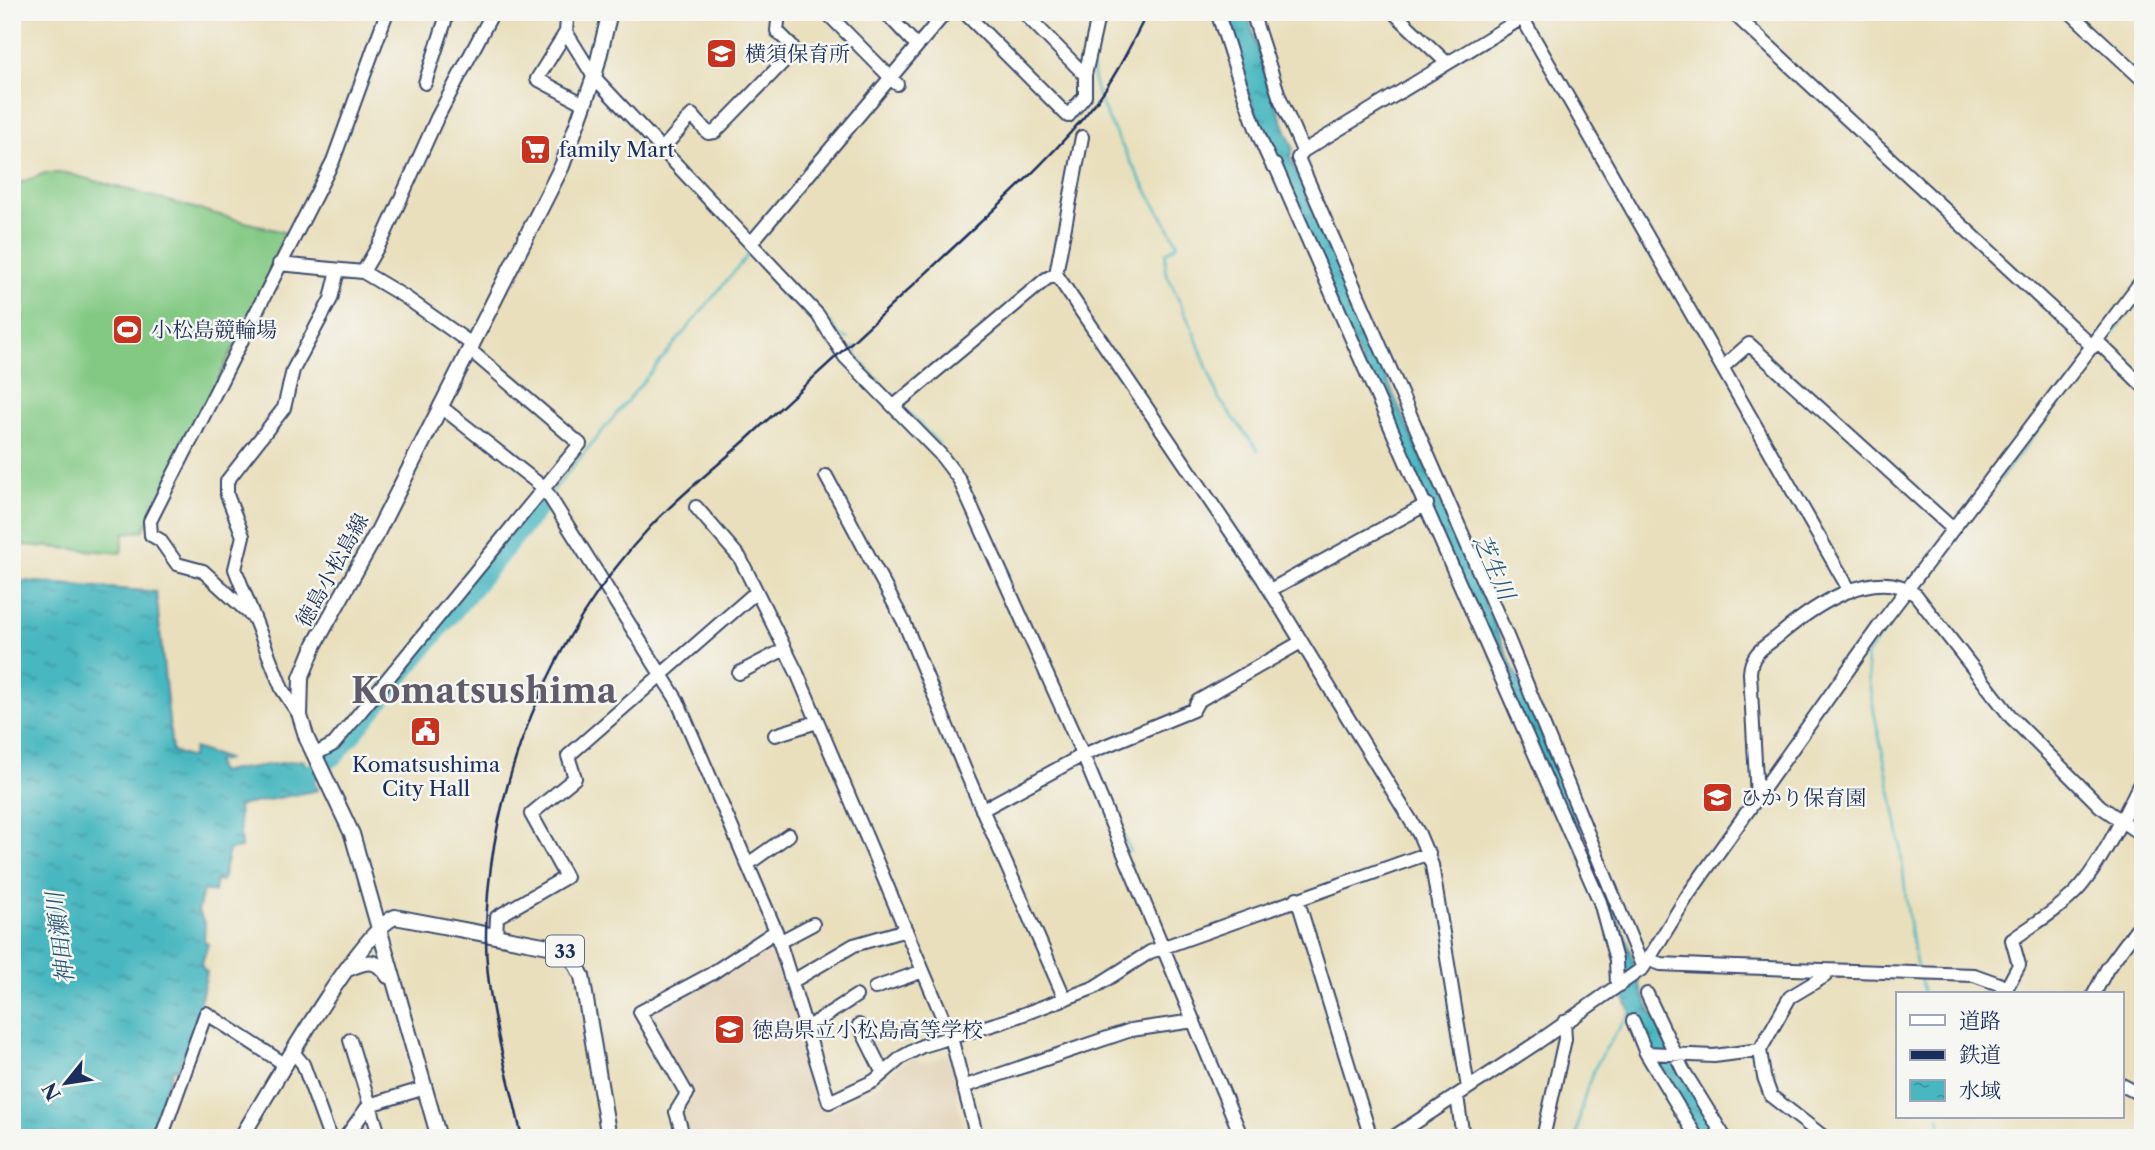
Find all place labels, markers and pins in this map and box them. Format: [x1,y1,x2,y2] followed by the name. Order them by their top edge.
[705,36,739,70] school or university icon: 横須保育所
[745,41,850,66] place label: 横須保育所
[519,132,553,166] supermarket icon: family Mart
[559,137,675,162] place label: family Mart
[111,312,145,346] sports icon: 小松島競輪場
[151,317,277,342] place label: 小松島競輪場
[409,715,443,749] public building icon: Komatsushima City Hall
[352,752,501,801] place label: Komatsushima City Hall
[1700,780,1734,814] school or university icon: ひかり保育園
[1740,785,1866,810] place label: ひかり保育園
[712,1012,746,1046] school or university icon: 徳島県立小松島高等学校
[752,1017,983,1042] place label: 徳島県立小松島高等学校

